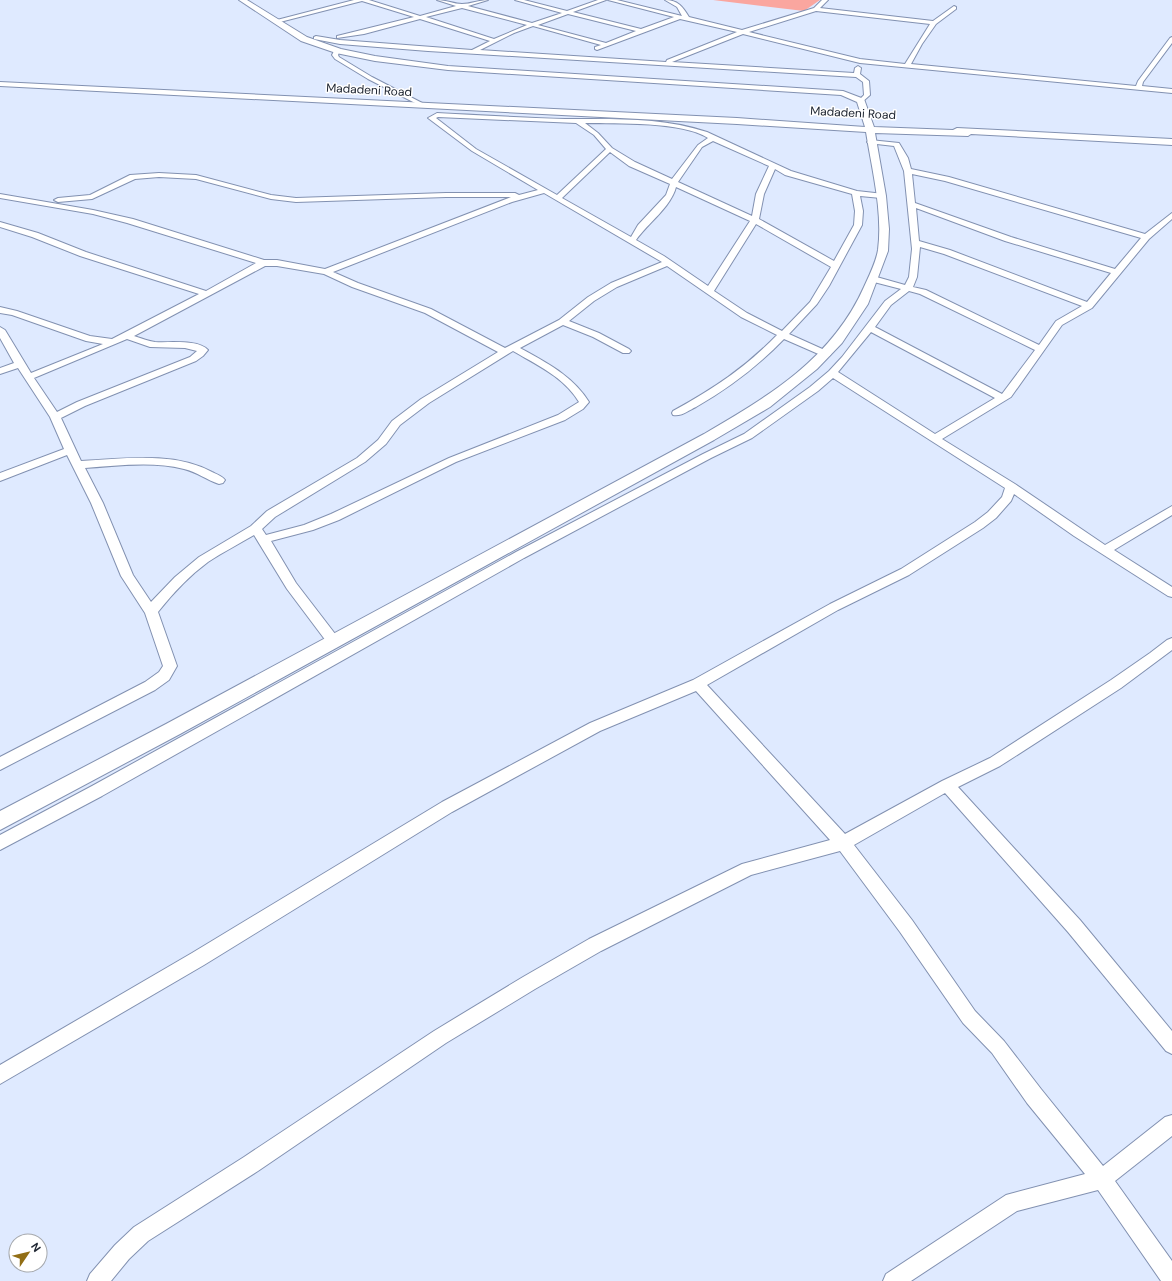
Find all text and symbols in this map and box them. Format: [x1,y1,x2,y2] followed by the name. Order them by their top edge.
[326,80,412,100] street label: Madadeni Road
[810,103,896,123] street label: Madadeni Road
[8,1233,48,1273] north arrow
[28,1240,44,1255] text: N

